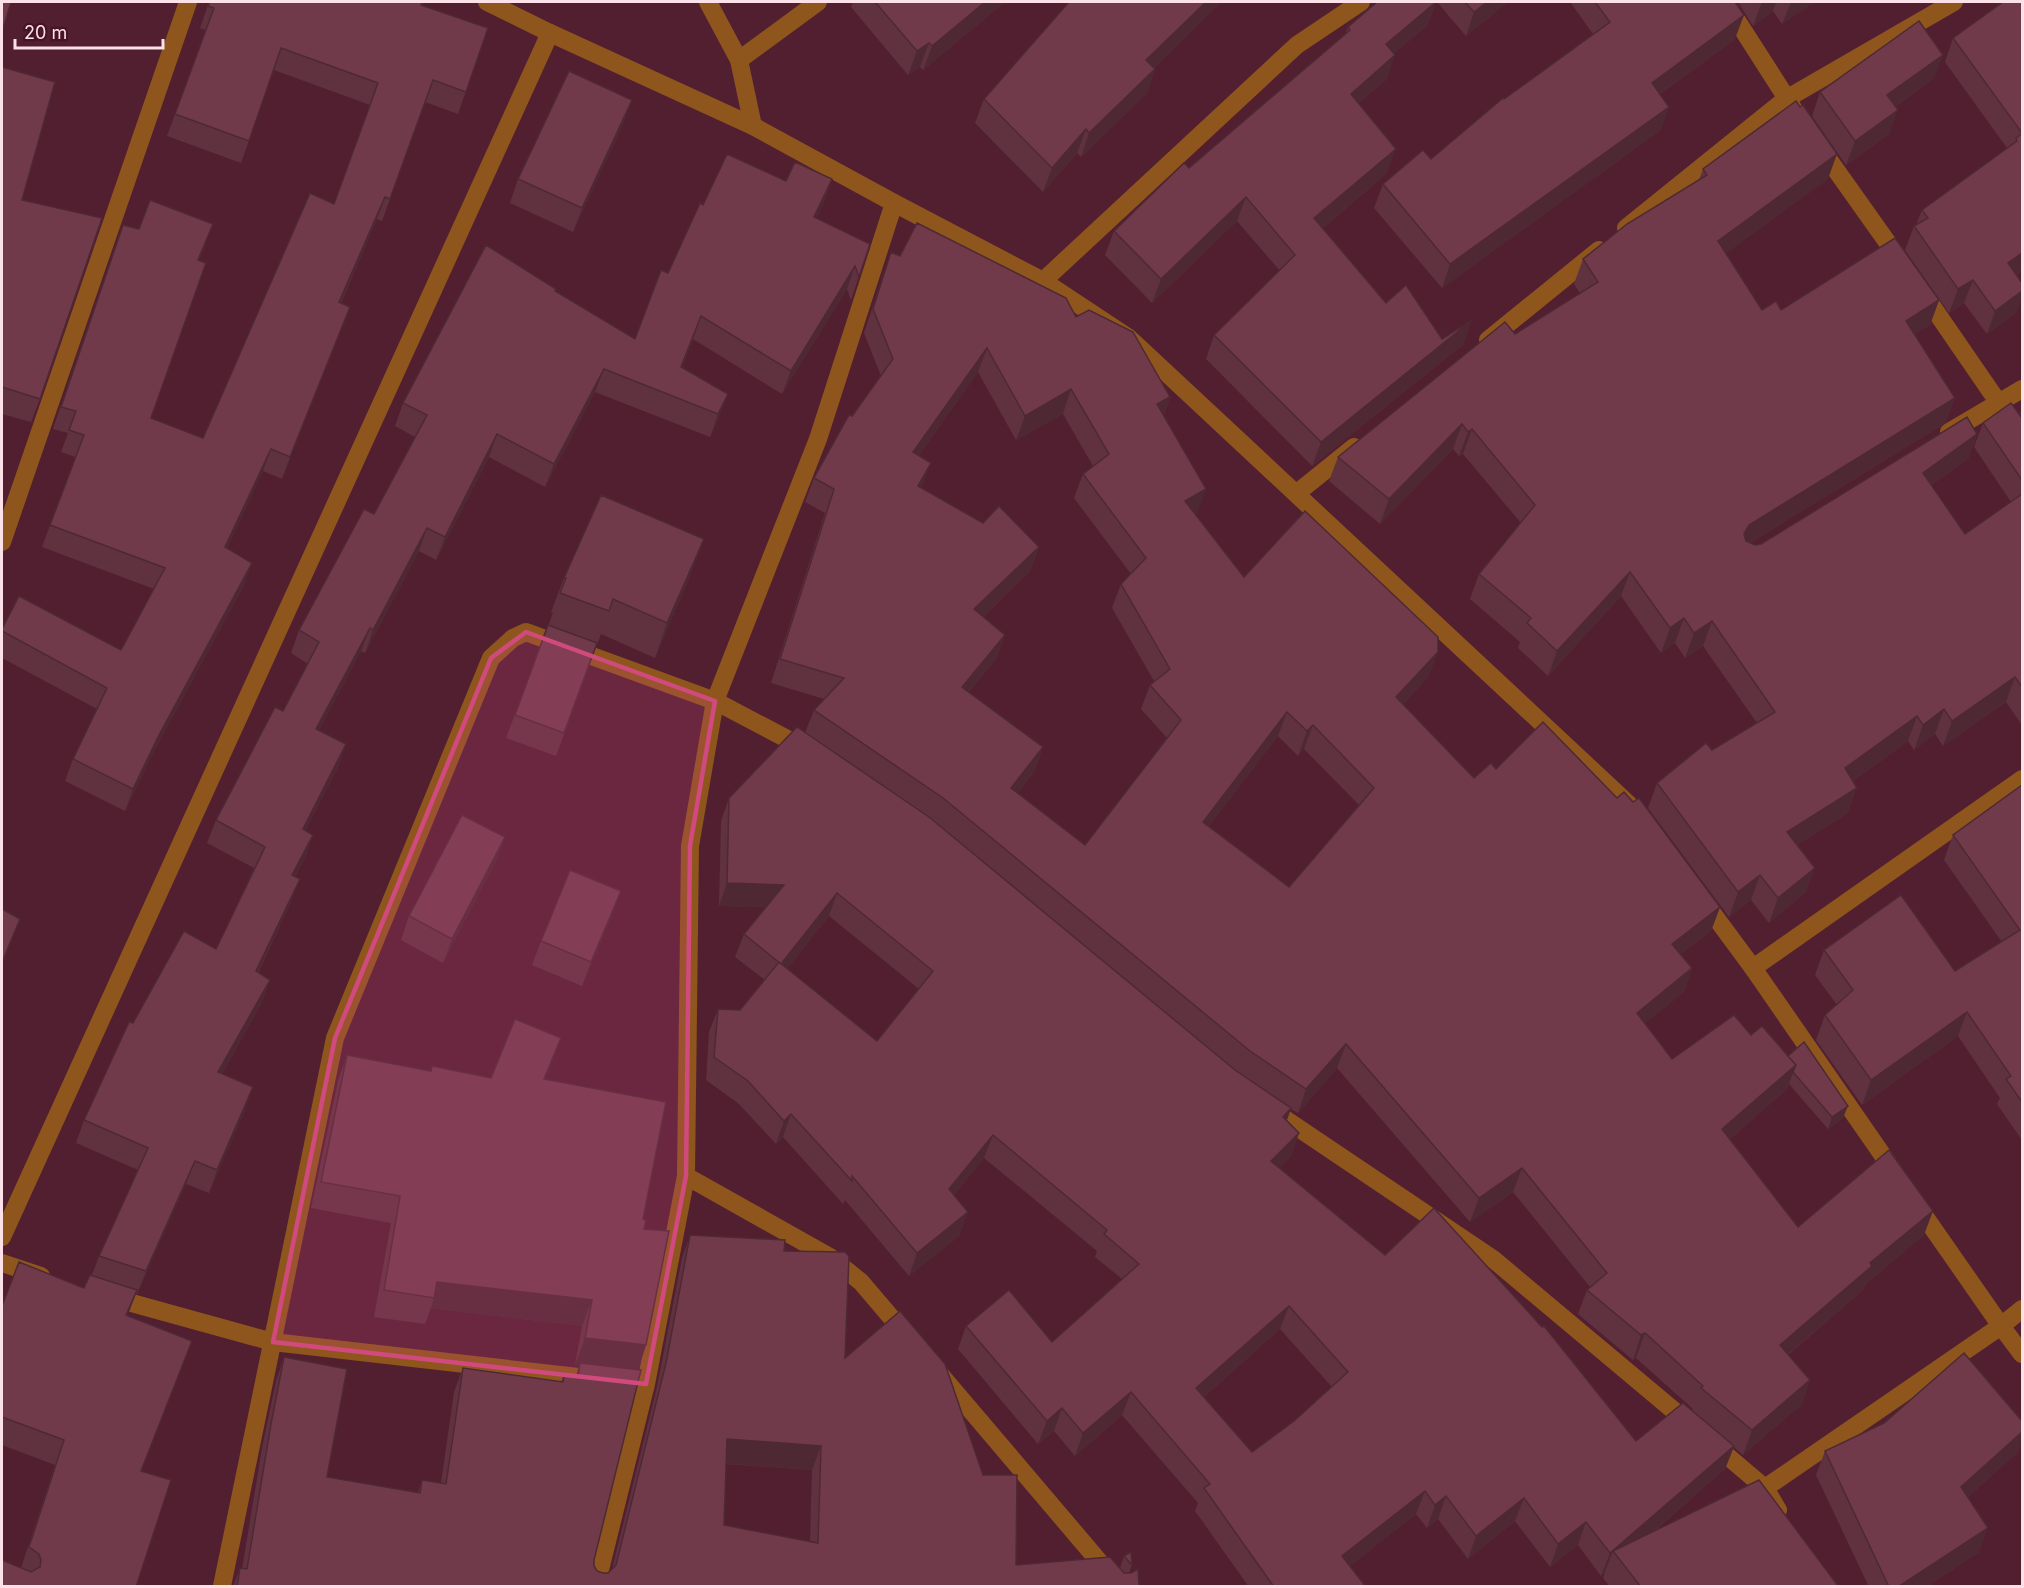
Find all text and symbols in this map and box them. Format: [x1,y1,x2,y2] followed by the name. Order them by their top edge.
[15,12,164,50] scale bar
[24,22,67,43] text: 20 m

